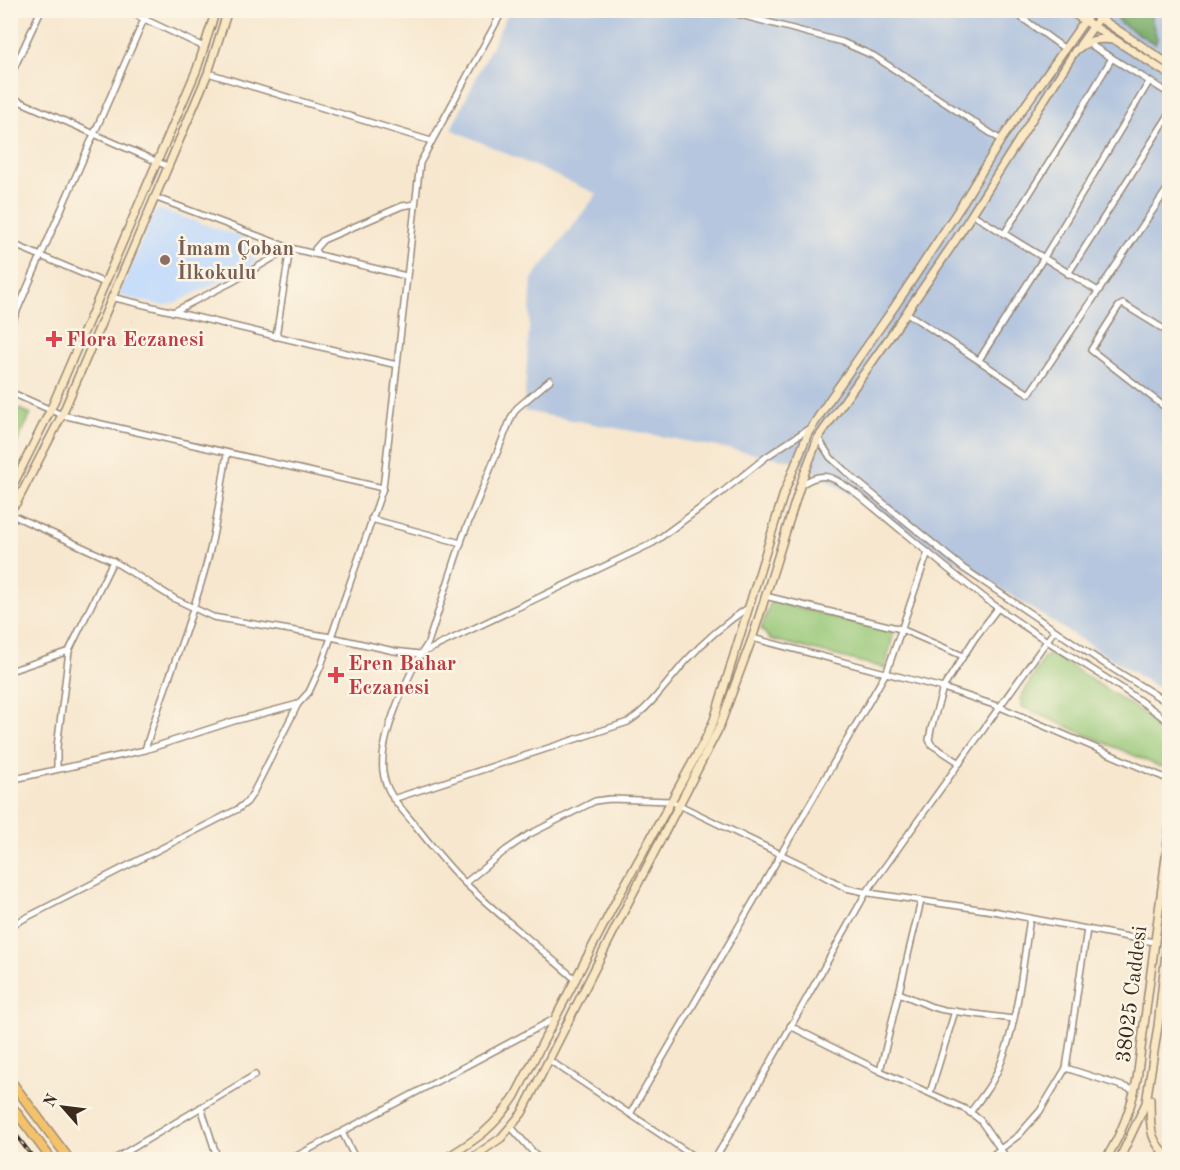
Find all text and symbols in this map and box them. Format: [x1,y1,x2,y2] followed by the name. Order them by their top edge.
[177,236,294,284] place label: İmam Çoban İlkokulu
[158,253,172,267] marker: İmam Çoban İlkokulu
[66,330,204,351] place label: Flora Eczanesi
[47,332,61,346] marker: Flora Eczanesi
[348,654,456,699] place label: Eren Bahar Eczanesi
[329,668,343,682] marker: Eren Bahar Eczanesi
[1114,925,1151,1064] street label: 38025 Caddesi
[33,1077,93,1137] north arrow
[42,1091,62,1110] text: N

